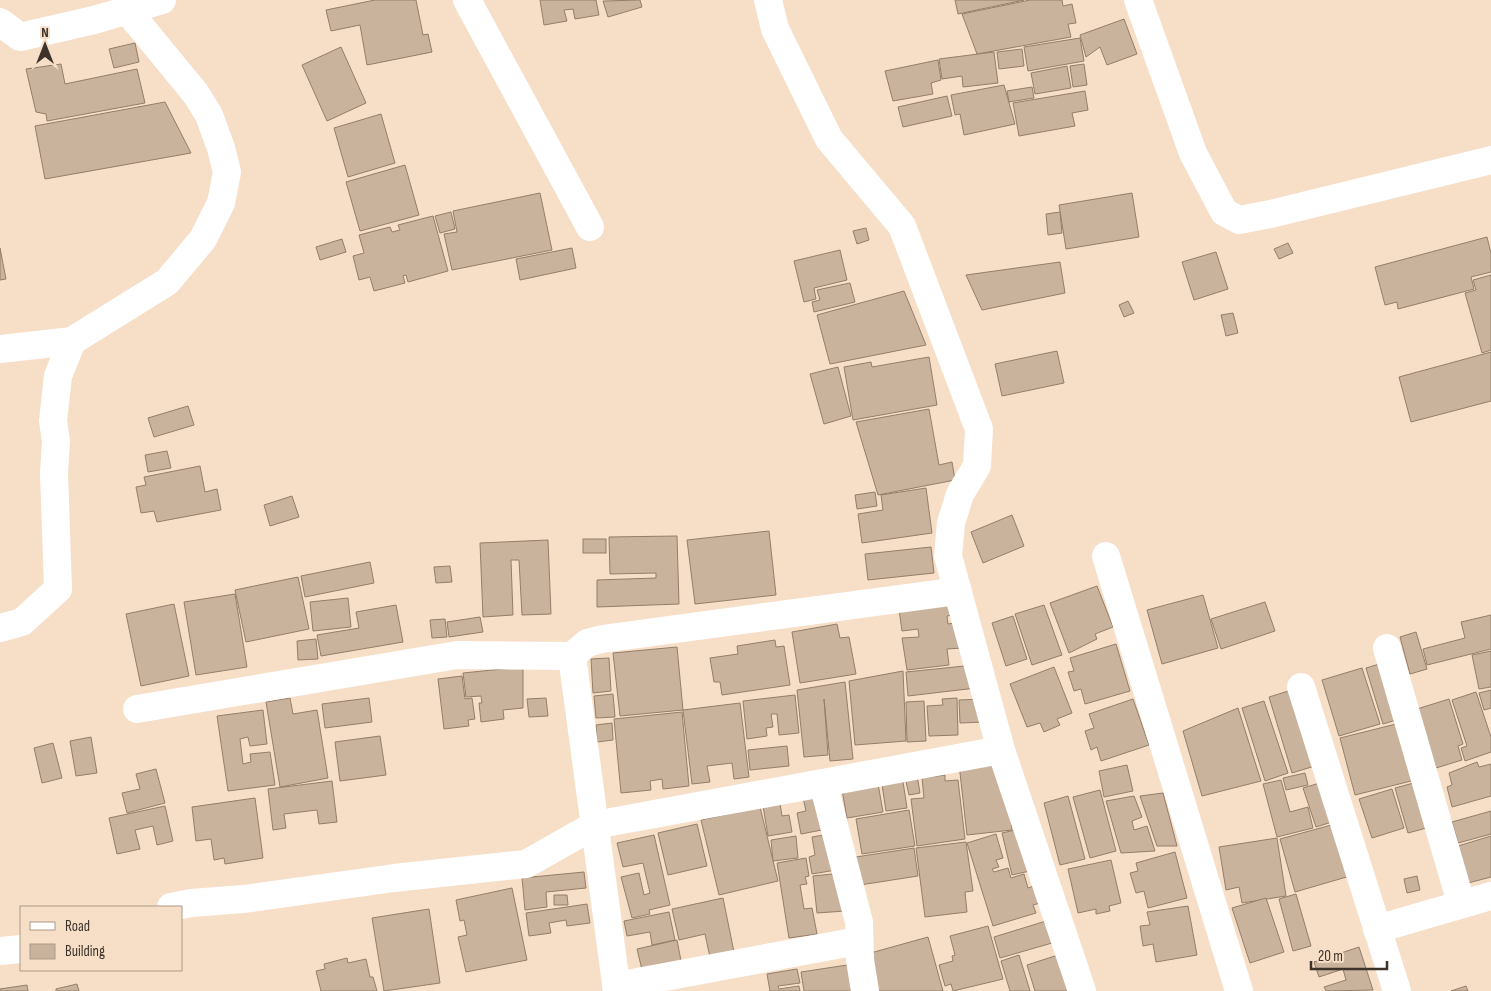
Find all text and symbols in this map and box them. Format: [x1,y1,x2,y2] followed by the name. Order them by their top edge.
[20,20,70,70] north arrow
[41,24,49,41] text: N
[20,906,182,971] legend
[65,917,90,936] text: Road
[1311,938,1387,970] scale bar
[65,942,105,961] text: Building
[1318,947,1343,966] text: 20 m

